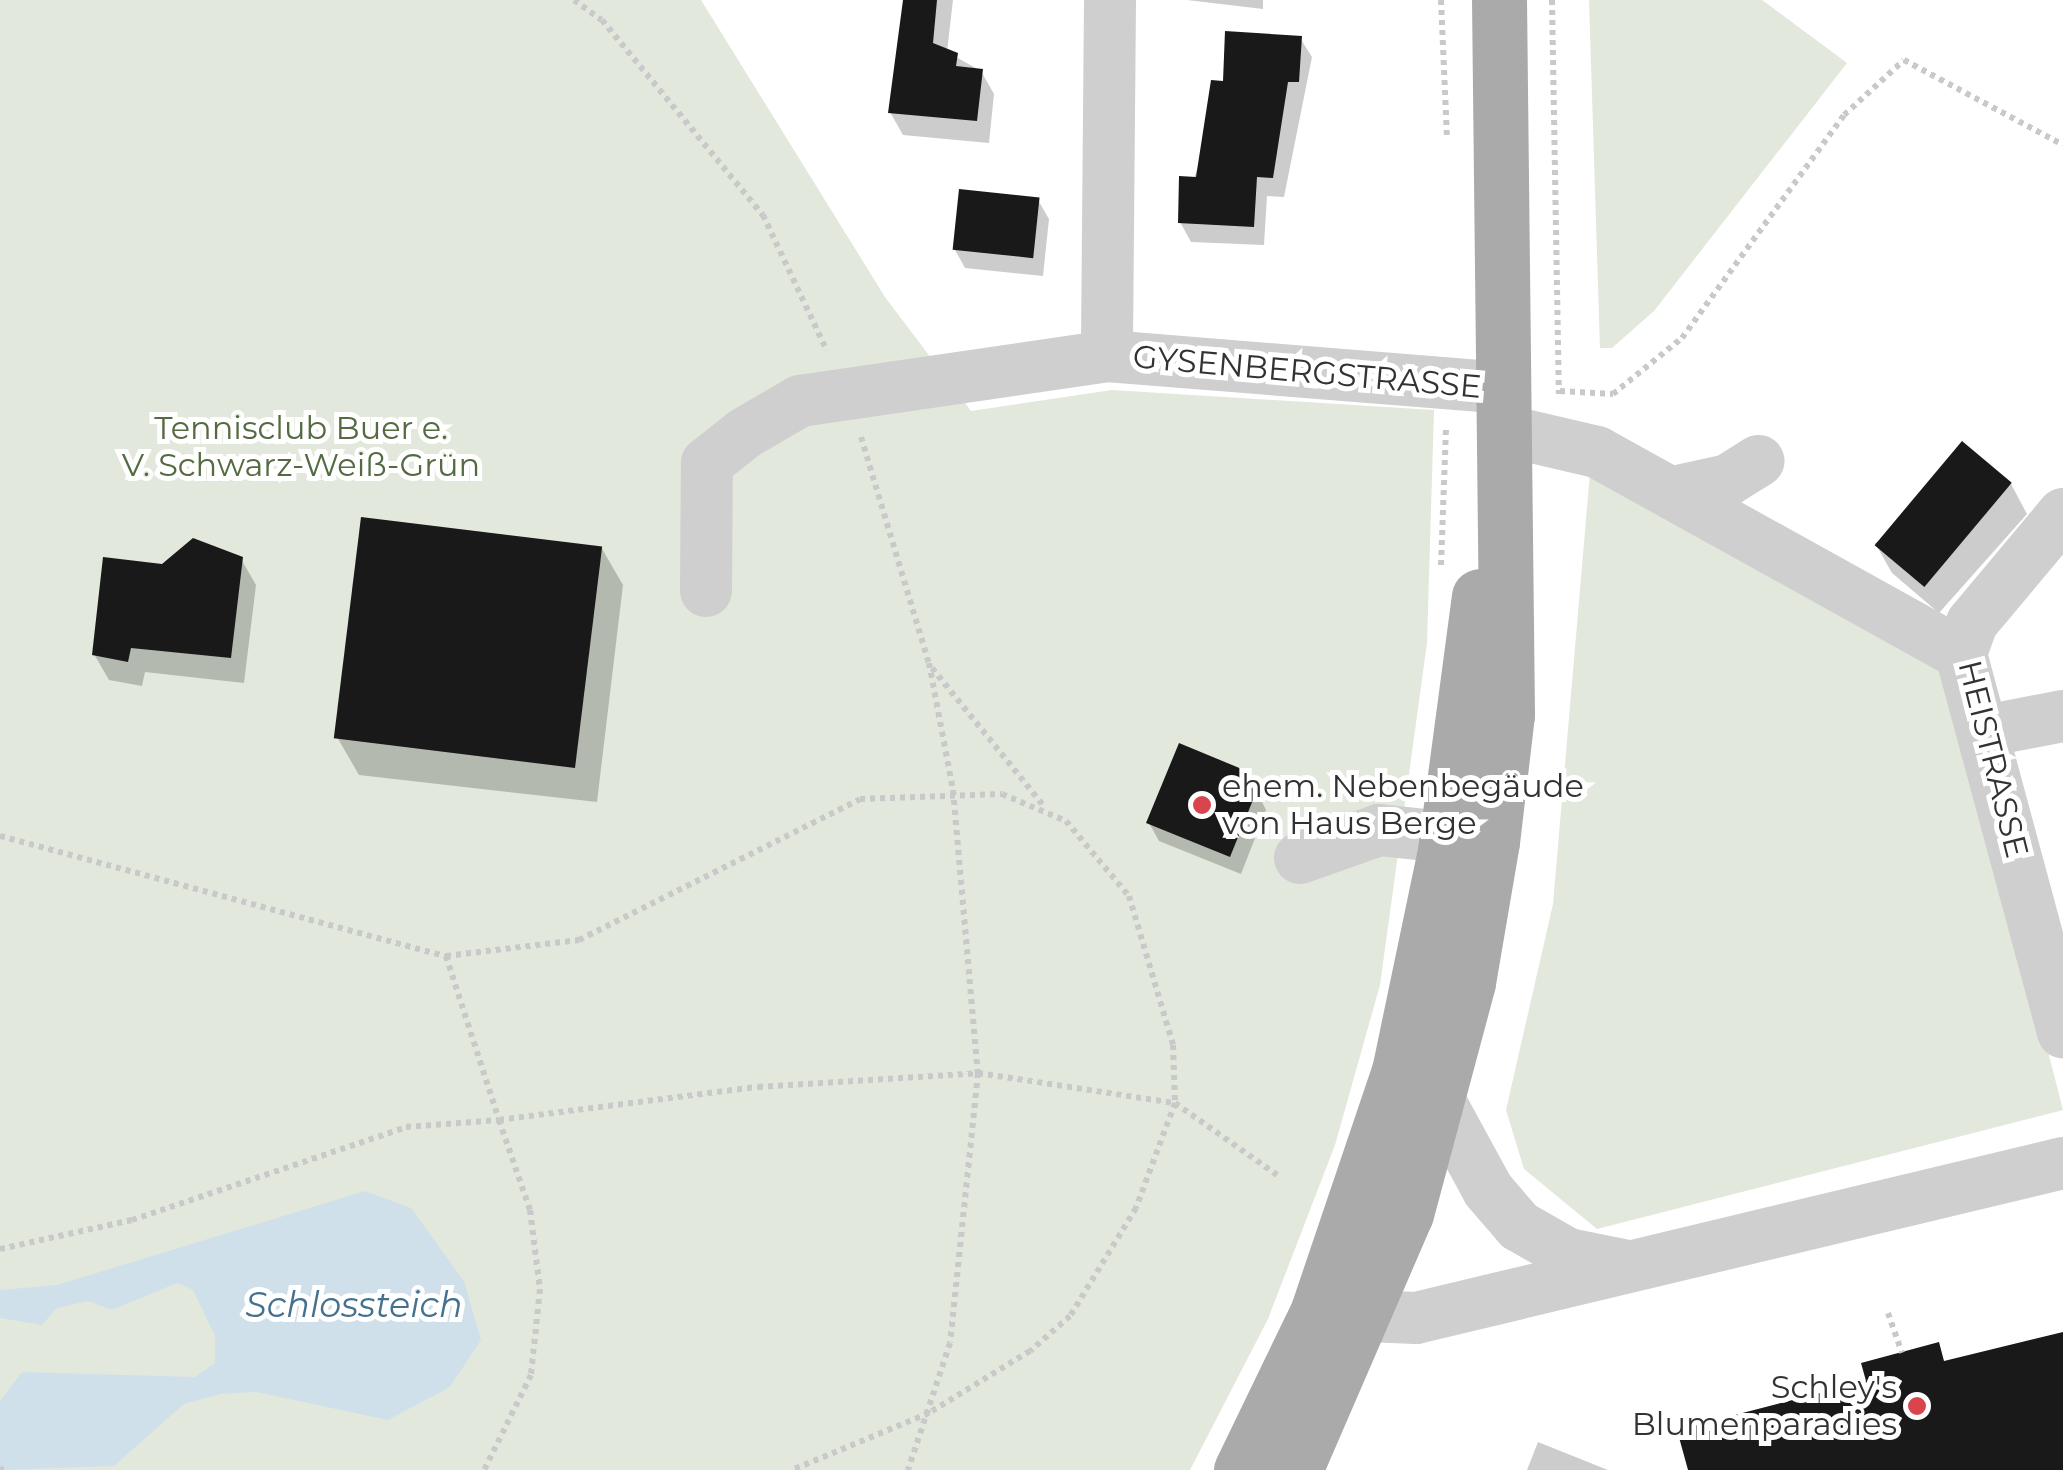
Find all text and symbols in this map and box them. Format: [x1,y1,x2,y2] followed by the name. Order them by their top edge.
[1131,338,1483,406] street label: GYSENBERGSTRASSE
[122,410,480,485] park label: Tennisclub Buer e. V. Schwarz-Weiß-Grün
[1950,657,2036,861] street label: HEISTRASSE
[1222,768,1584,843] place label: ehem. Nebenbegäude von Haus Berge
[1191,794,1213,816] marker: ehem. Nebenbegäude von Haus Berge
[245,1284,463,1326] water label: Schlossteich
[1632,1369,1897,1444] place label: Schley's Blumenparadies
[1906,1395,1928,1417] marker: Schley's Blumenparadies

